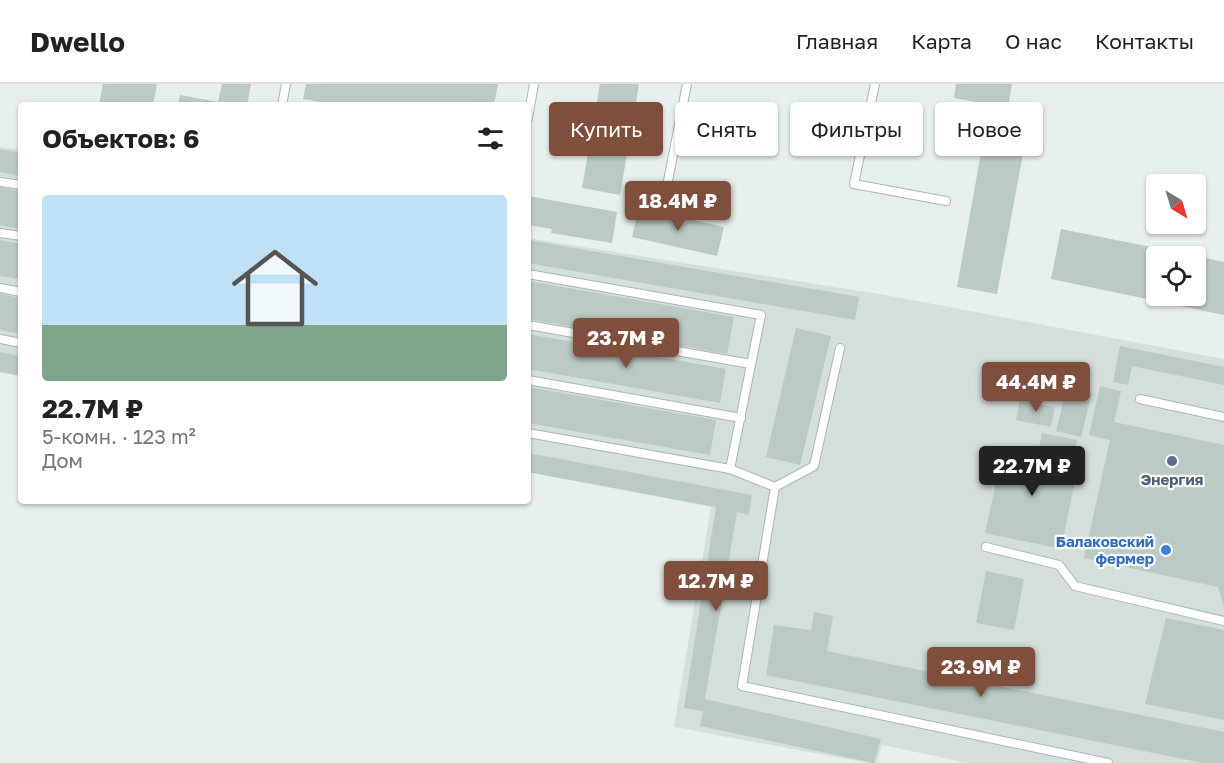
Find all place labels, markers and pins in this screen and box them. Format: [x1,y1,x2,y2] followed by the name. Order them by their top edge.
[623,181,733,232] pin: 18.4M ₽
[571,318,681,369] pin: 23.7M ₽
[981,362,1091,413] pin: 44.4M ₽
[977,446,1087,497] pin: 22.7M ₽
[1165,454,1179,468] marker: Энергия
[1141,470,1204,488] place label: Энергия
[1056,532,1154,567] place label: Балаковский фермер
[1159,543,1173,557] marker: Балаковский фермер
[661,561,771,612] pin: 12.7M ₽
[926,647,1036,698] pin: 23.9M ₽

